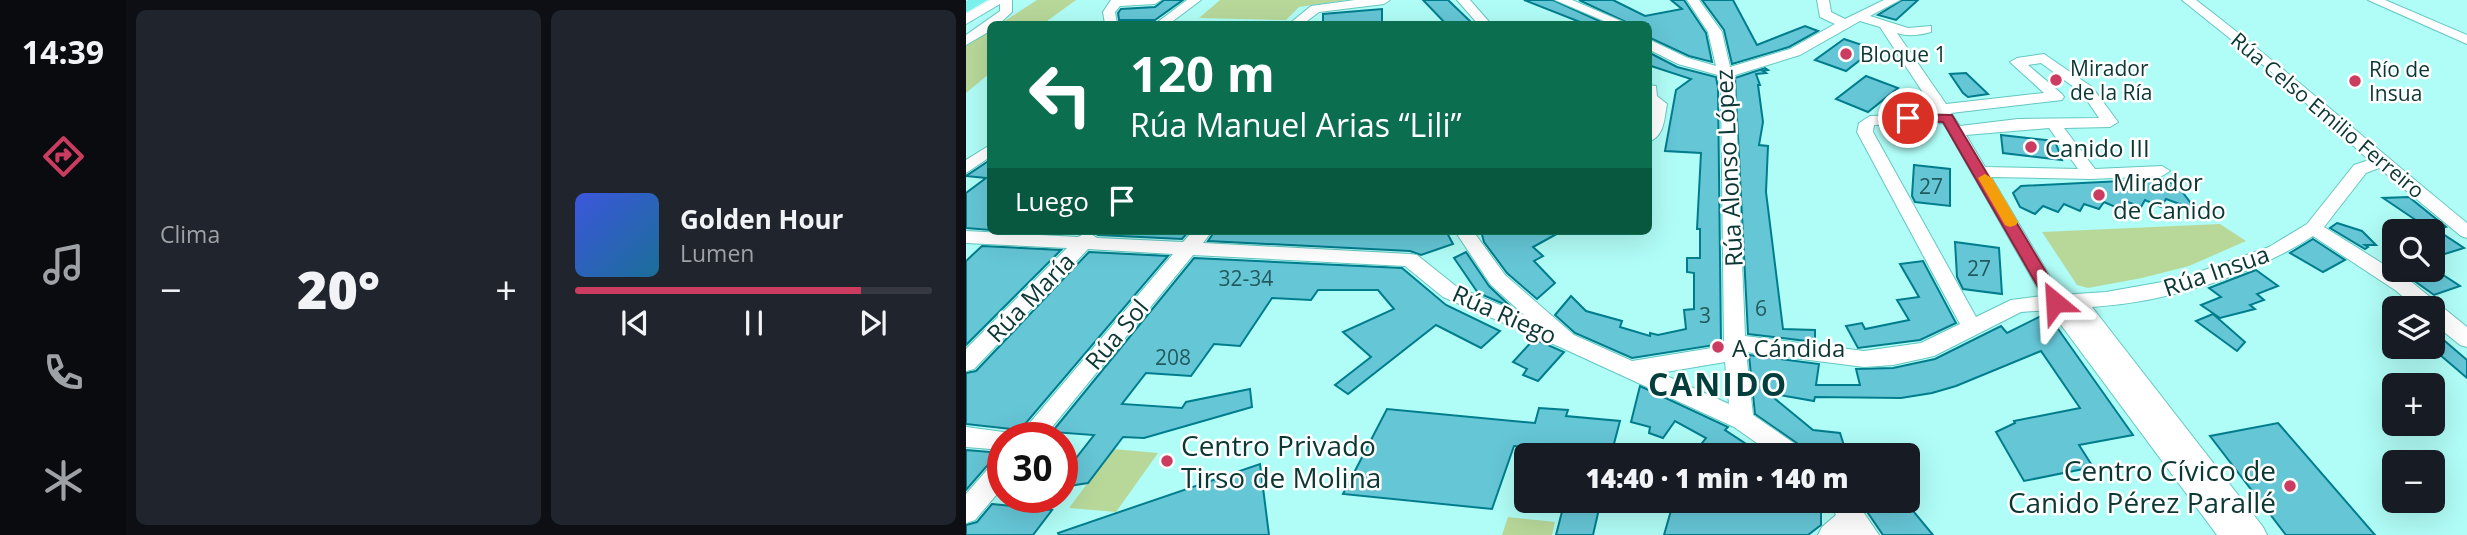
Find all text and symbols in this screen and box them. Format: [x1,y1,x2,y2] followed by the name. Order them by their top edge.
[2225,26,2431,204] street label: Rúa Celso Emilio Ferreiro
[22,30,104,73] text: 14:39
[1130,40,1275,106] text: 120 m
[1860,40,1946,68] place label: Bloque 1
[1838,46,1854,62] marker: Bloque 1
[1015,49,1106,140] icon: left
[2070,54,2152,106] place label: Mirador de la Ría
[2369,55,2430,107] place label: Río de Insua
[1706,68,1750,268] street label: Rúa Alonso López
[2048,72,2064,88] marker: Mirador de la Ría
[2347,73,2363,89] marker: Río de Insua
[1878,88,1938,148] pin
[1889,99,1927,137] icon: arrive
[1130,103,1462,146] text: Rúa Manuel Arias “Lili”
[2045,131,2150,164] place label: Canido III
[39,132,88,181] icon: directions
[2023,139,2039,155] marker: Canido III
[2113,165,2226,226] place label: Mirador de Canido
[1919,172,1943,200] house number: 27
[1103,182,1141,220] icon: arrive
[1015,183,1089,219] text: Luego
[2091,187,2107,203] marker: Mirador de Canido
[680,201,843,237] text: Golden Hour
[160,218,220,250] text: Clima
[2382,219,2445,513] map controls
[2382,219,2445,282] button: search
[2159,236,2273,304] street label: Rúa Insua
[680,237,754,269] text: Lumen
[39,240,88,289] icon: music
[979,245,1081,349] street label: Rúa María
[297,253,380,324] text: 20°
[1967,254,1991,282] house number: 27
[160,263,182,315] text: −
[495,263,517,315] text: +
[1219,264,1273,292] house number: 32-34
[2018,265,2092,339] position arrow
[1448,276,1562,352] street label: Rúa Riego
[1077,292,1155,376] street label: Rúa Sol
[1755,294,1767,322] house number: 6
[2382,296,2445,359] button: layers
[1699,301,1711,329] house number: 3
[616,304,654,342] icon: previous
[735,304,773,342] icon: pause
[854,304,892,342] icon: next
[1732,331,1845,364] place label: A Cándida
[1710,339,1726,355] marker: A Cándida
[1155,343,1191,371] house number: 208
[39,348,88,397] icon: phone
[1648,362,1788,405] district label: CANIDO
[2382,373,2445,436] button: +
[987,422,1078,513] speed limit sign: 30
[1181,426,1381,496] place label: Centro Privado Tirso de Molina
[2382,450,2445,513] button: −
[2008,451,2276,521] place label: Centro Cívico de Canido Pérez Parallé
[1159,453,1175,469] marker: Centro Privado Tirso de Molina
[39,456,88,505] icon: climate
[1586,460,1848,496] text: 14:40 · 1 min · 140 m
[2282,478,2298,494] marker: Centro Cívico de Canido Pérez Parallé

